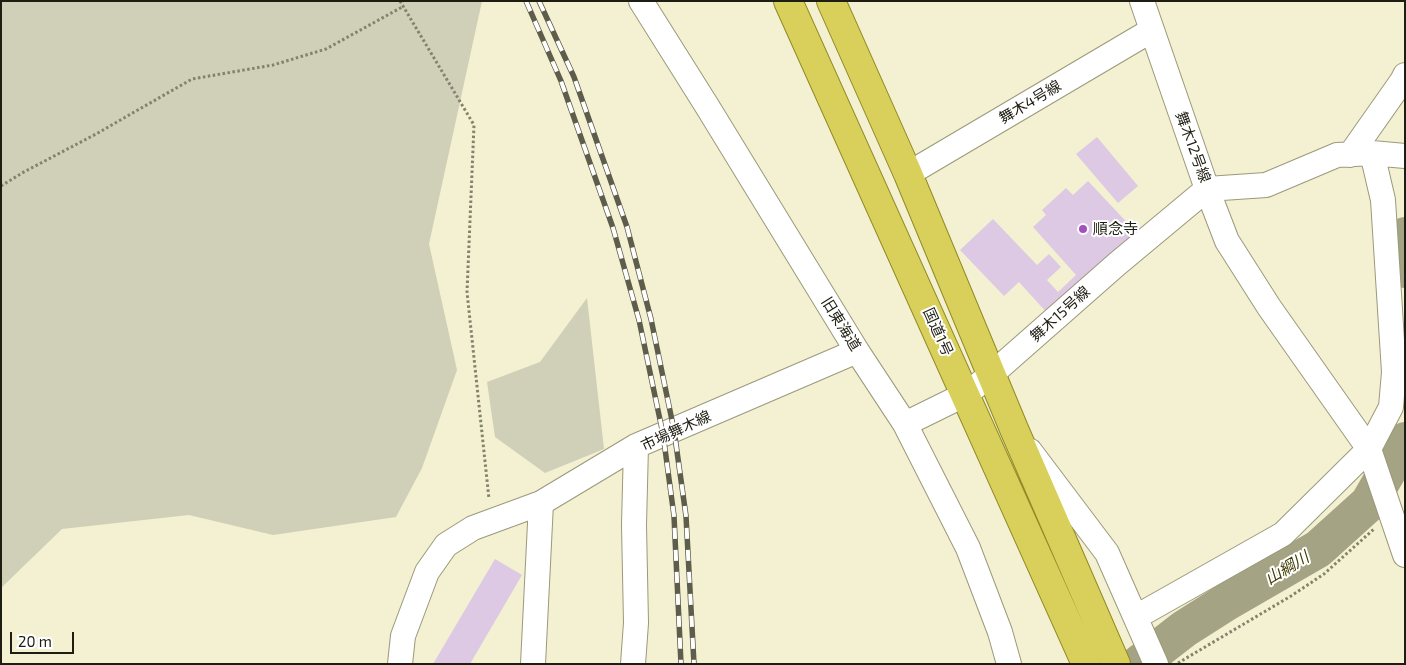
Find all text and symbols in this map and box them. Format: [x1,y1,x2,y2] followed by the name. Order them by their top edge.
[996,76,1064,128] street label: 舞木4号線
[1172,109,1214,185] street label: 舞木12号線
[1093,220,1138,238] place label: 順念寺
[1077,223,1089,235] marker: 順念寺
[1026,283,1094,345] street label: 舞木15号線
[817,294,865,354] street label: 旧東海道
[919,305,957,359] street label: 国道1号
[638,407,714,455] street label: 市場舞木線
[1261,547,1313,589] water label: 山綱川
[12,622,76,654] scale bar
[18,632,52,650] text: 20 m

